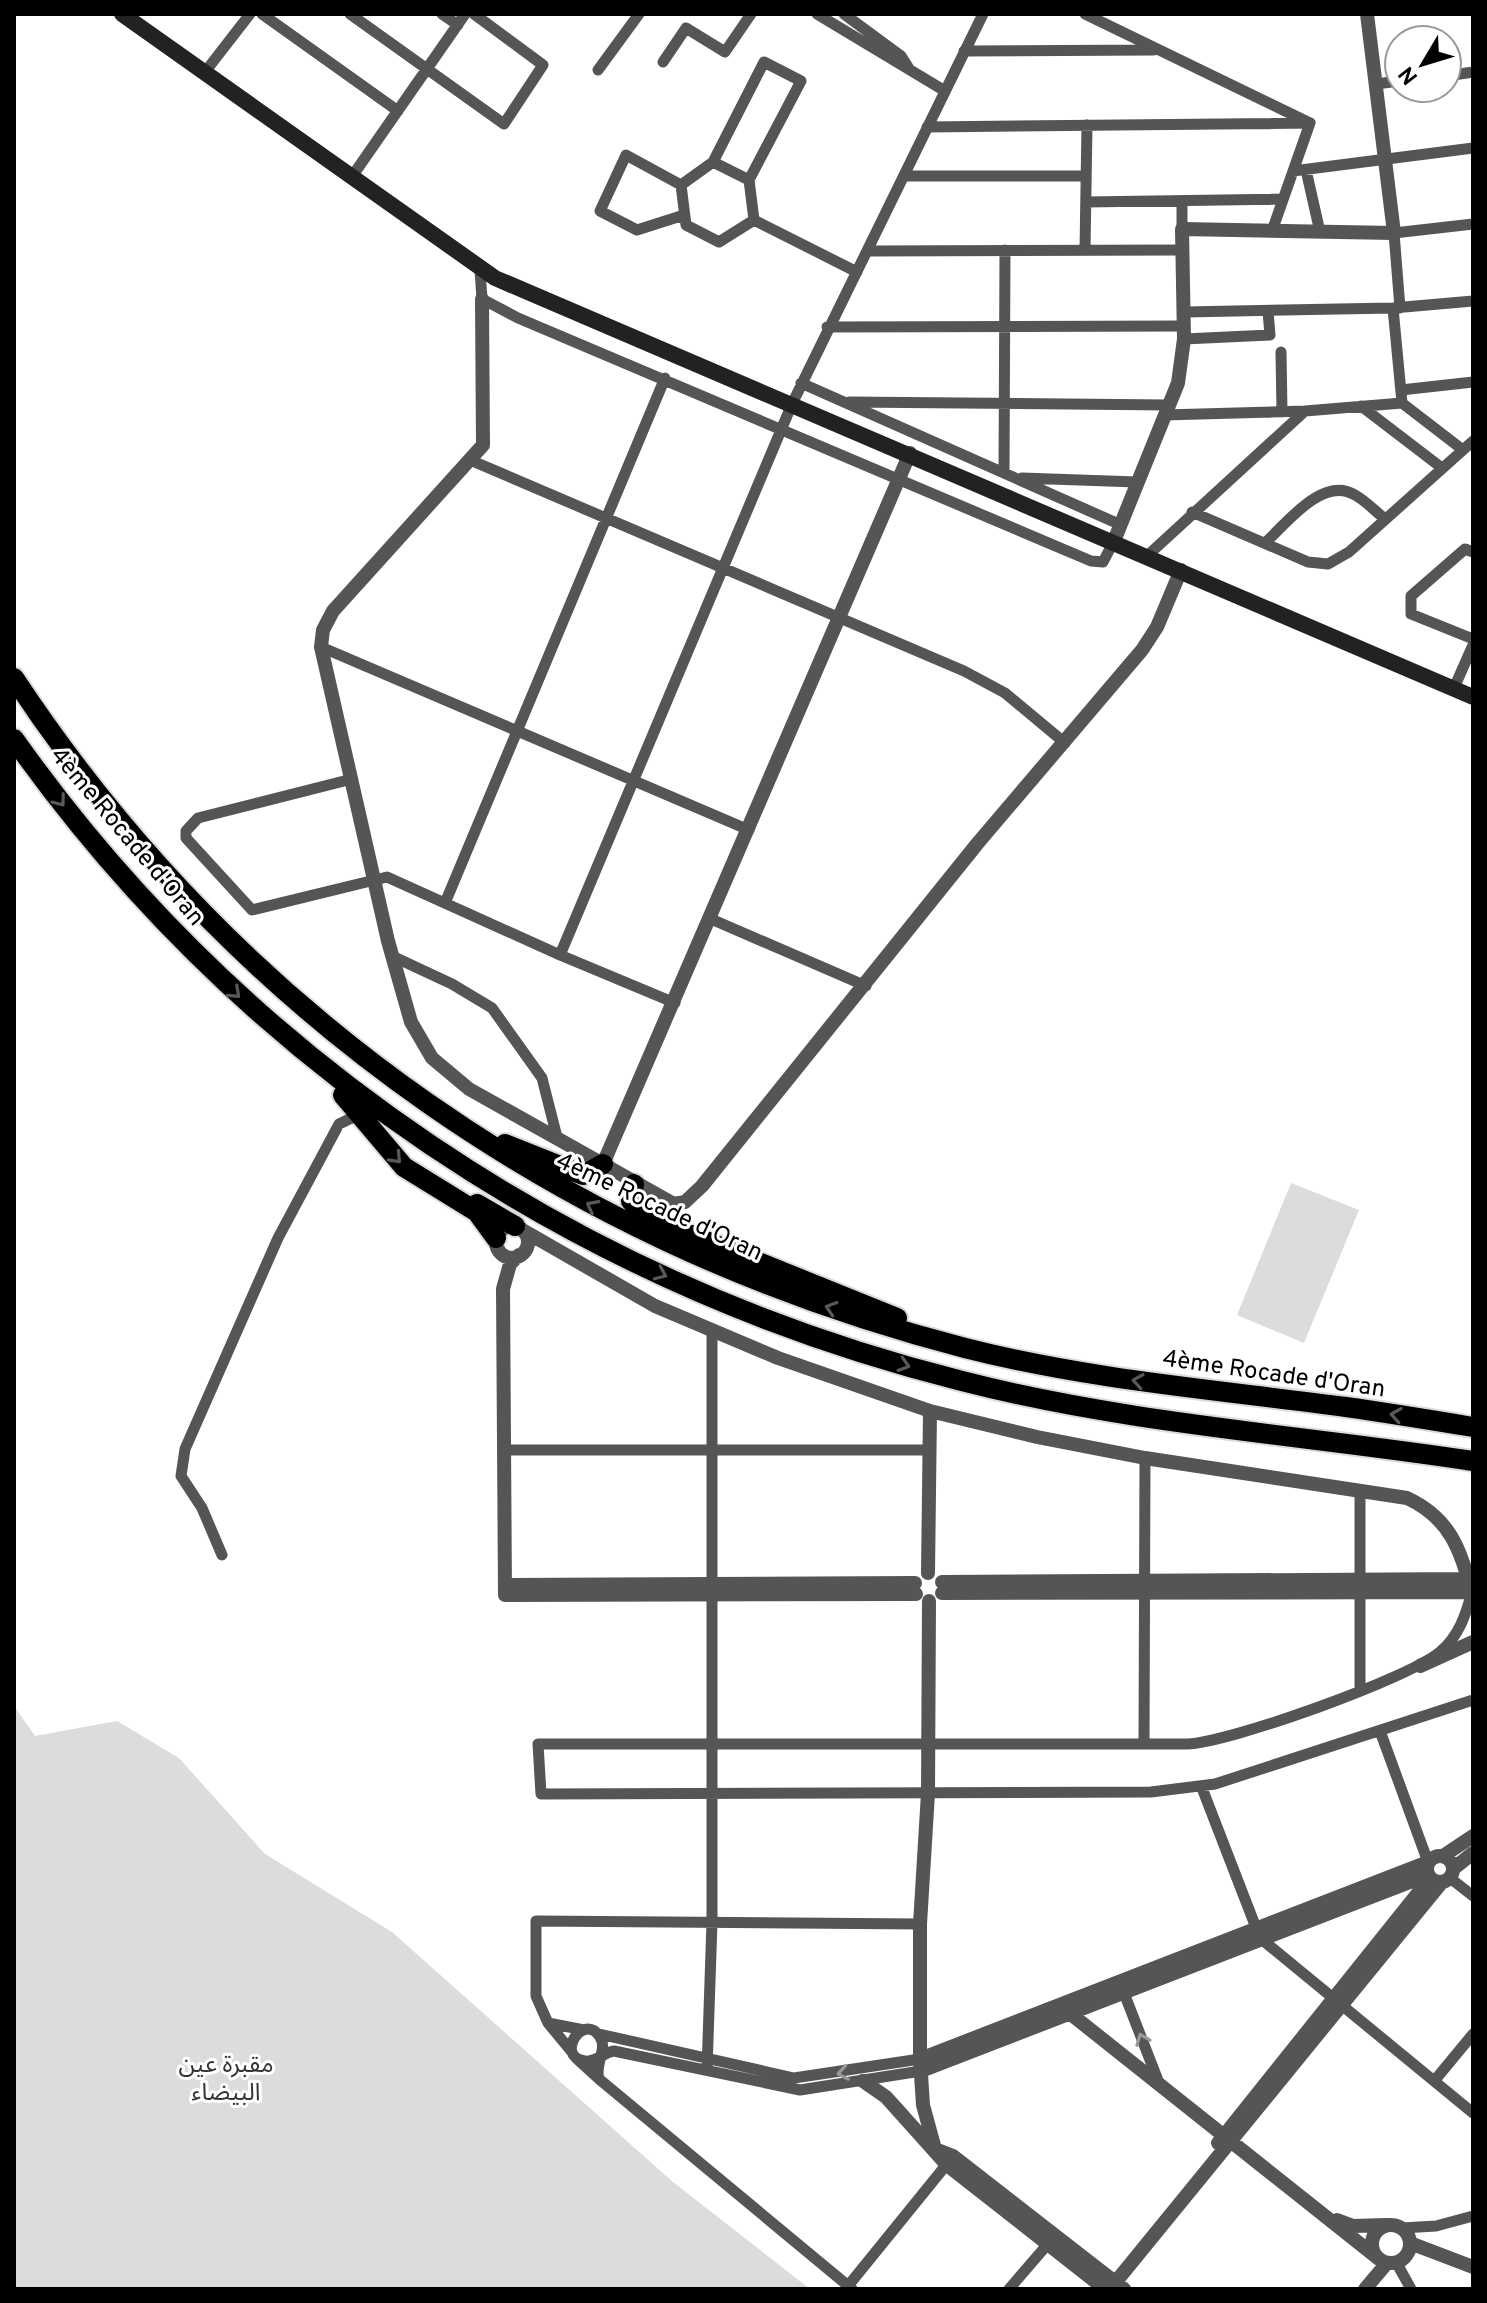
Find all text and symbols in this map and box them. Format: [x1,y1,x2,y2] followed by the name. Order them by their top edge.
[1383,24,1463,104] north arrow
[1394,60,1425,89] text: N
[43,742,210,933] street label: 4ème Rocade d'Oran
[51,793,65,807] one-way arrow
[226,984,241,998] one-way arrow
[551,1147,767,1269] street label: 4ème Rocade d'Oran
[387,1149,401,1163] one-way arrow
[586,1200,601,1215] one-way arrow
[652,1264,667,1280] one-way arrow
[825,1301,839,1317] one-way arrow
[1160,1345,1387,1405] street label: 4ème Rocade d'Oran
[896,1356,910,1372] one-way arrow
[1131,1373,1145,1390] one-way arrow
[1389,1407,1403,1424] one-way arrow
[1135,2033,1152,2047] one-way arrow
[178,2051,274,2109] park label: مقبرة عين البيضاء
[836,2064,850,2081] one-way arrow

